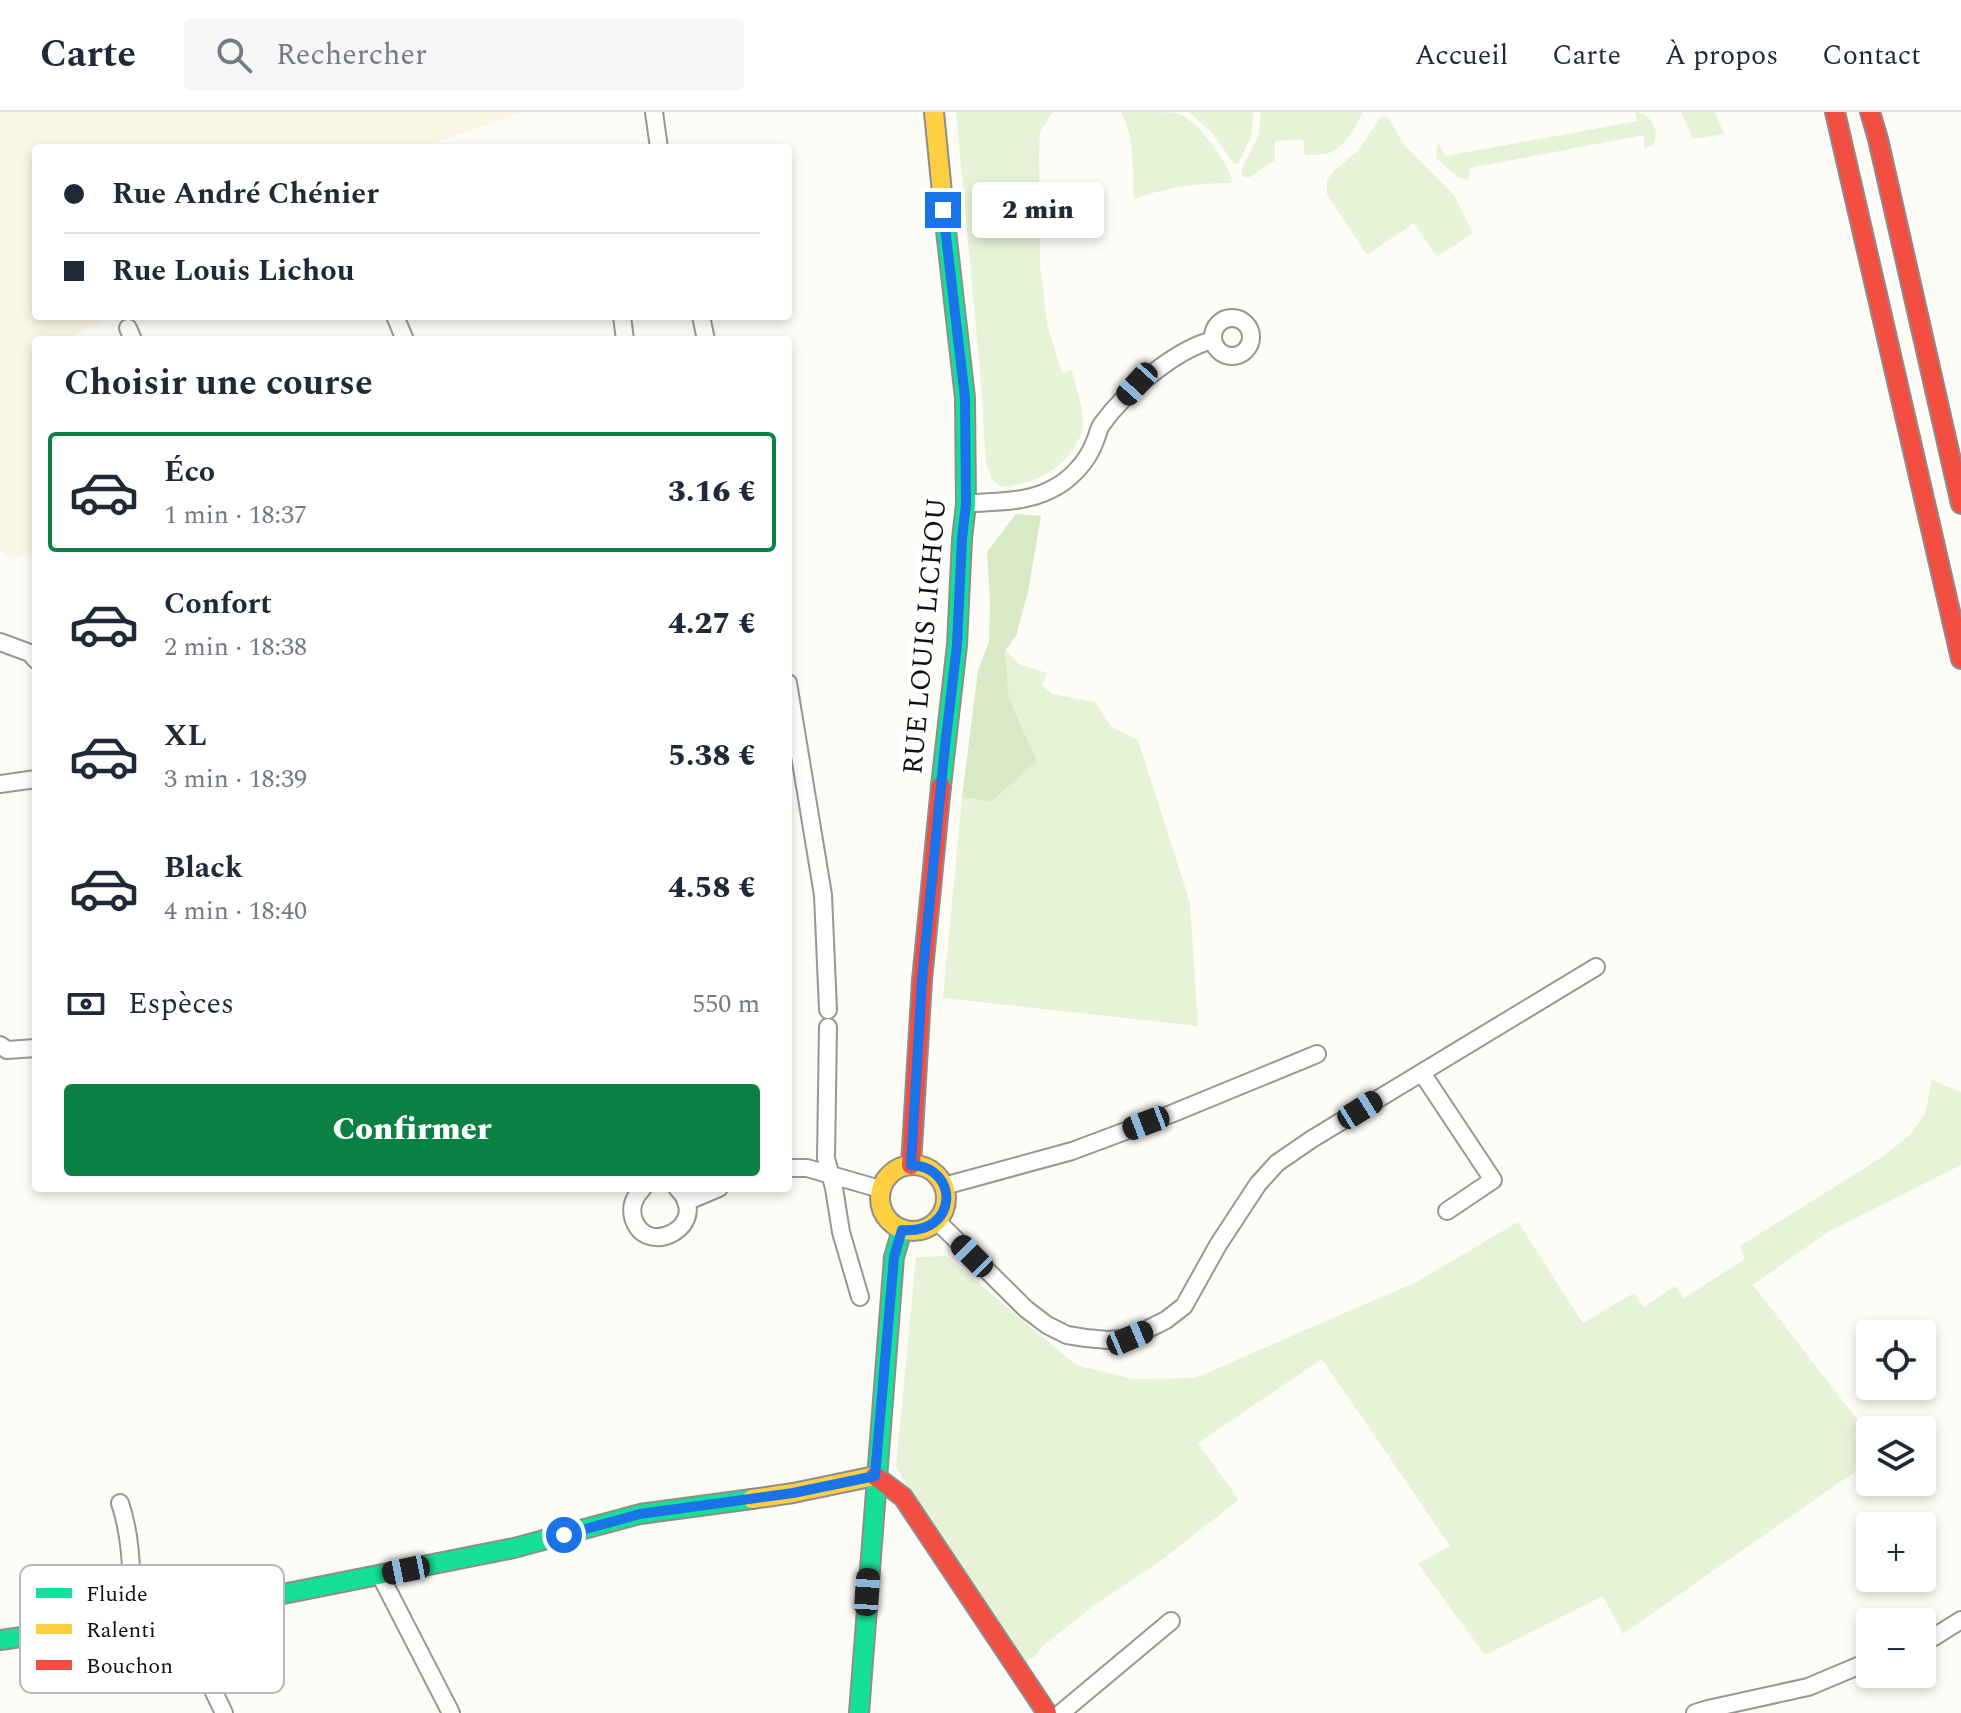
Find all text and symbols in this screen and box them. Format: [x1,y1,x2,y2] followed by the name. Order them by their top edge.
[184,19,744,91] search box
[40,26,136,84] text: Carte
[276,32,427,78] text: Rechercher
[212,33,256,77] icon: search
[1415,34,1508,77] text: Accueil
[1552,34,1621,77] text: Carte
[1665,34,1778,77] text: À propos
[1822,34,1921,77] text: Contact
[112,171,379,217] text: Rue André Chénier
[971,182,1103,238] callout: 2 min
[1002,190,1074,230] text: 2 min
[925,192,961,228] route end
[112,248,354,294] text: Rue Louis Lichou
[64,356,373,411] text: Choisir une course
[1112,358,1162,410] car
[164,449,215,495] text: Éco
[68,456,140,528] icon: car
[668,469,756,515] text: 3.16 €
[164,495,307,535] text: 1 min · 18:37
[891,496,959,776] street label: RUE LOUIS LICHOU
[164,581,272,627] text: Confort
[68,588,140,660] icon: car
[668,601,756,647] text: 4.27 €
[164,627,307,667] text: 2 min · 18:38
[164,713,207,759] text: XL
[68,720,140,792] icon: car
[668,733,756,779] text: 5.38 €
[164,759,307,799] text: 3 min · 18:39
[164,845,243,891] text: Black
[68,852,140,924] icon: car
[668,865,756,911] text: 4.58 €
[164,891,307,931] text: 4 min · 18:40
[128,981,234,1027] text: Espèces
[64,982,108,1026] icon: cash
[692,984,760,1024] text: 550 m
[64,1084,760,1176] button: Confirmer
[1333,1087,1387,1133] car
[1119,1103,1173,1143] car
[947,1231,997,1281] car
[1103,1318,1157,1358] car
[1856,1320,1936,1688] map controls
[1856,1320,1936,1400] button: locate
[1856,1416,1936,1496] button: layers
[1856,1512,1936,1592] button: +
[546,1517,582,1553] route start
[380,1554,432,1586] car
[20,1565,284,1693] legend
[853,1567,881,1617] car
[86,1578,148,1611] text: Fluide
[1856,1608,1936,1688] button: −
[86,1614,156,1647] text: Ralenti
[86,1650,173,1683] text: Bouchon

